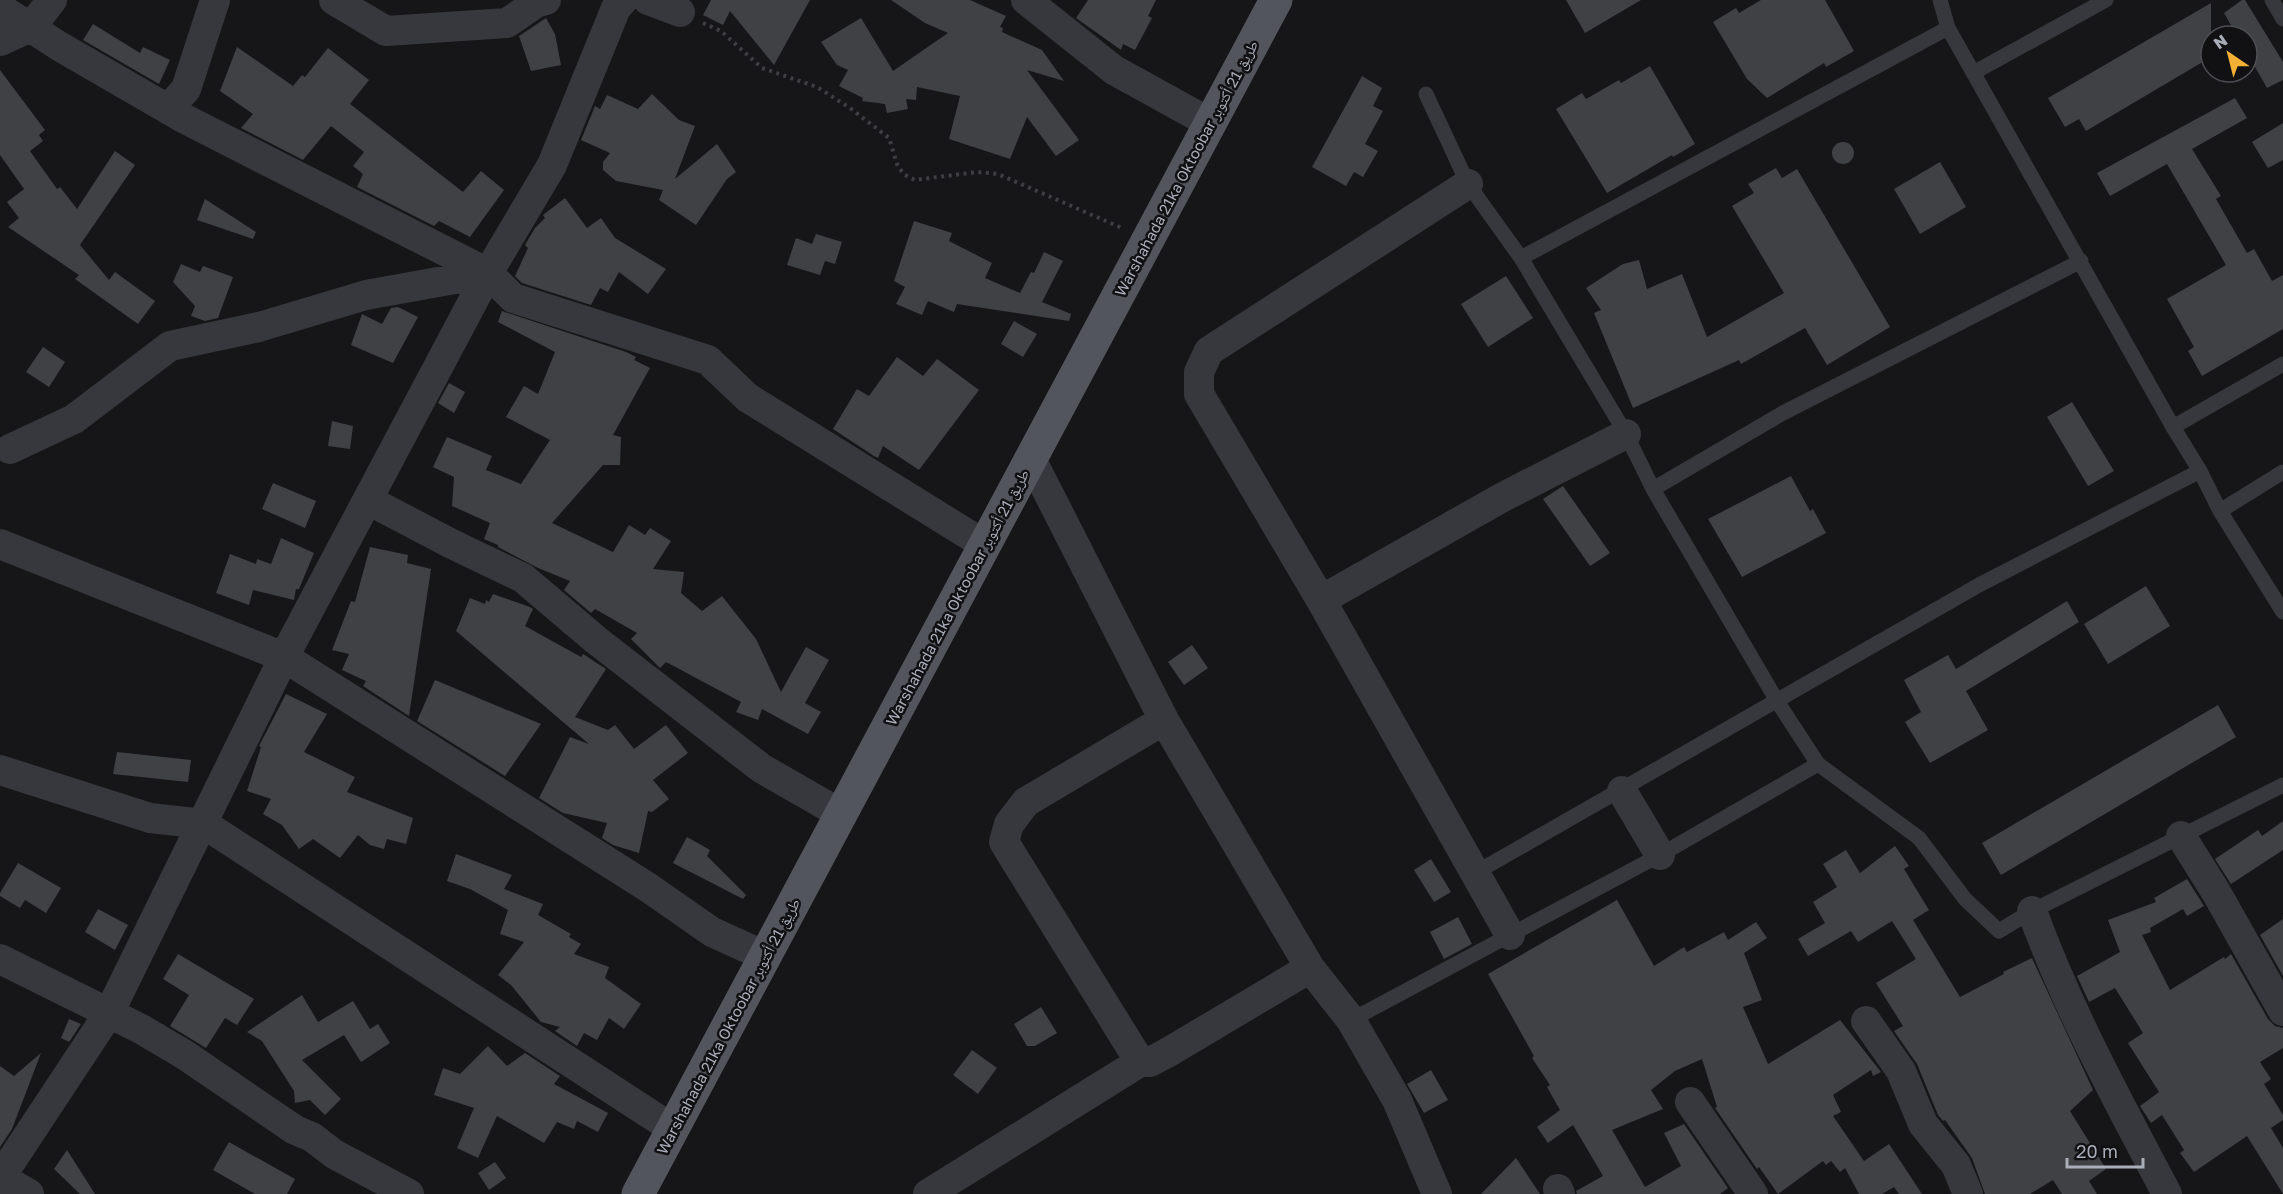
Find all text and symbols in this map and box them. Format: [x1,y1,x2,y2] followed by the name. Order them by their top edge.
[2199,24,2259,84] north arrow
[2210,30,2231,53] text: N
[1111,37,1263,300] street label: Warshahada 21ka Oktoobar طريق 21 أكتوبر
[882,466,1034,729] street label: Warshahada 21ka Oktoobar طريق 21 أكتوبر
[653,895,805,1158] street label: Warshahada 21ka Oktoobar طريق 21 أكتوبر
[2067,1131,2144,1169] scale bar
[2076,1140,2118,1162] text: 20 m

